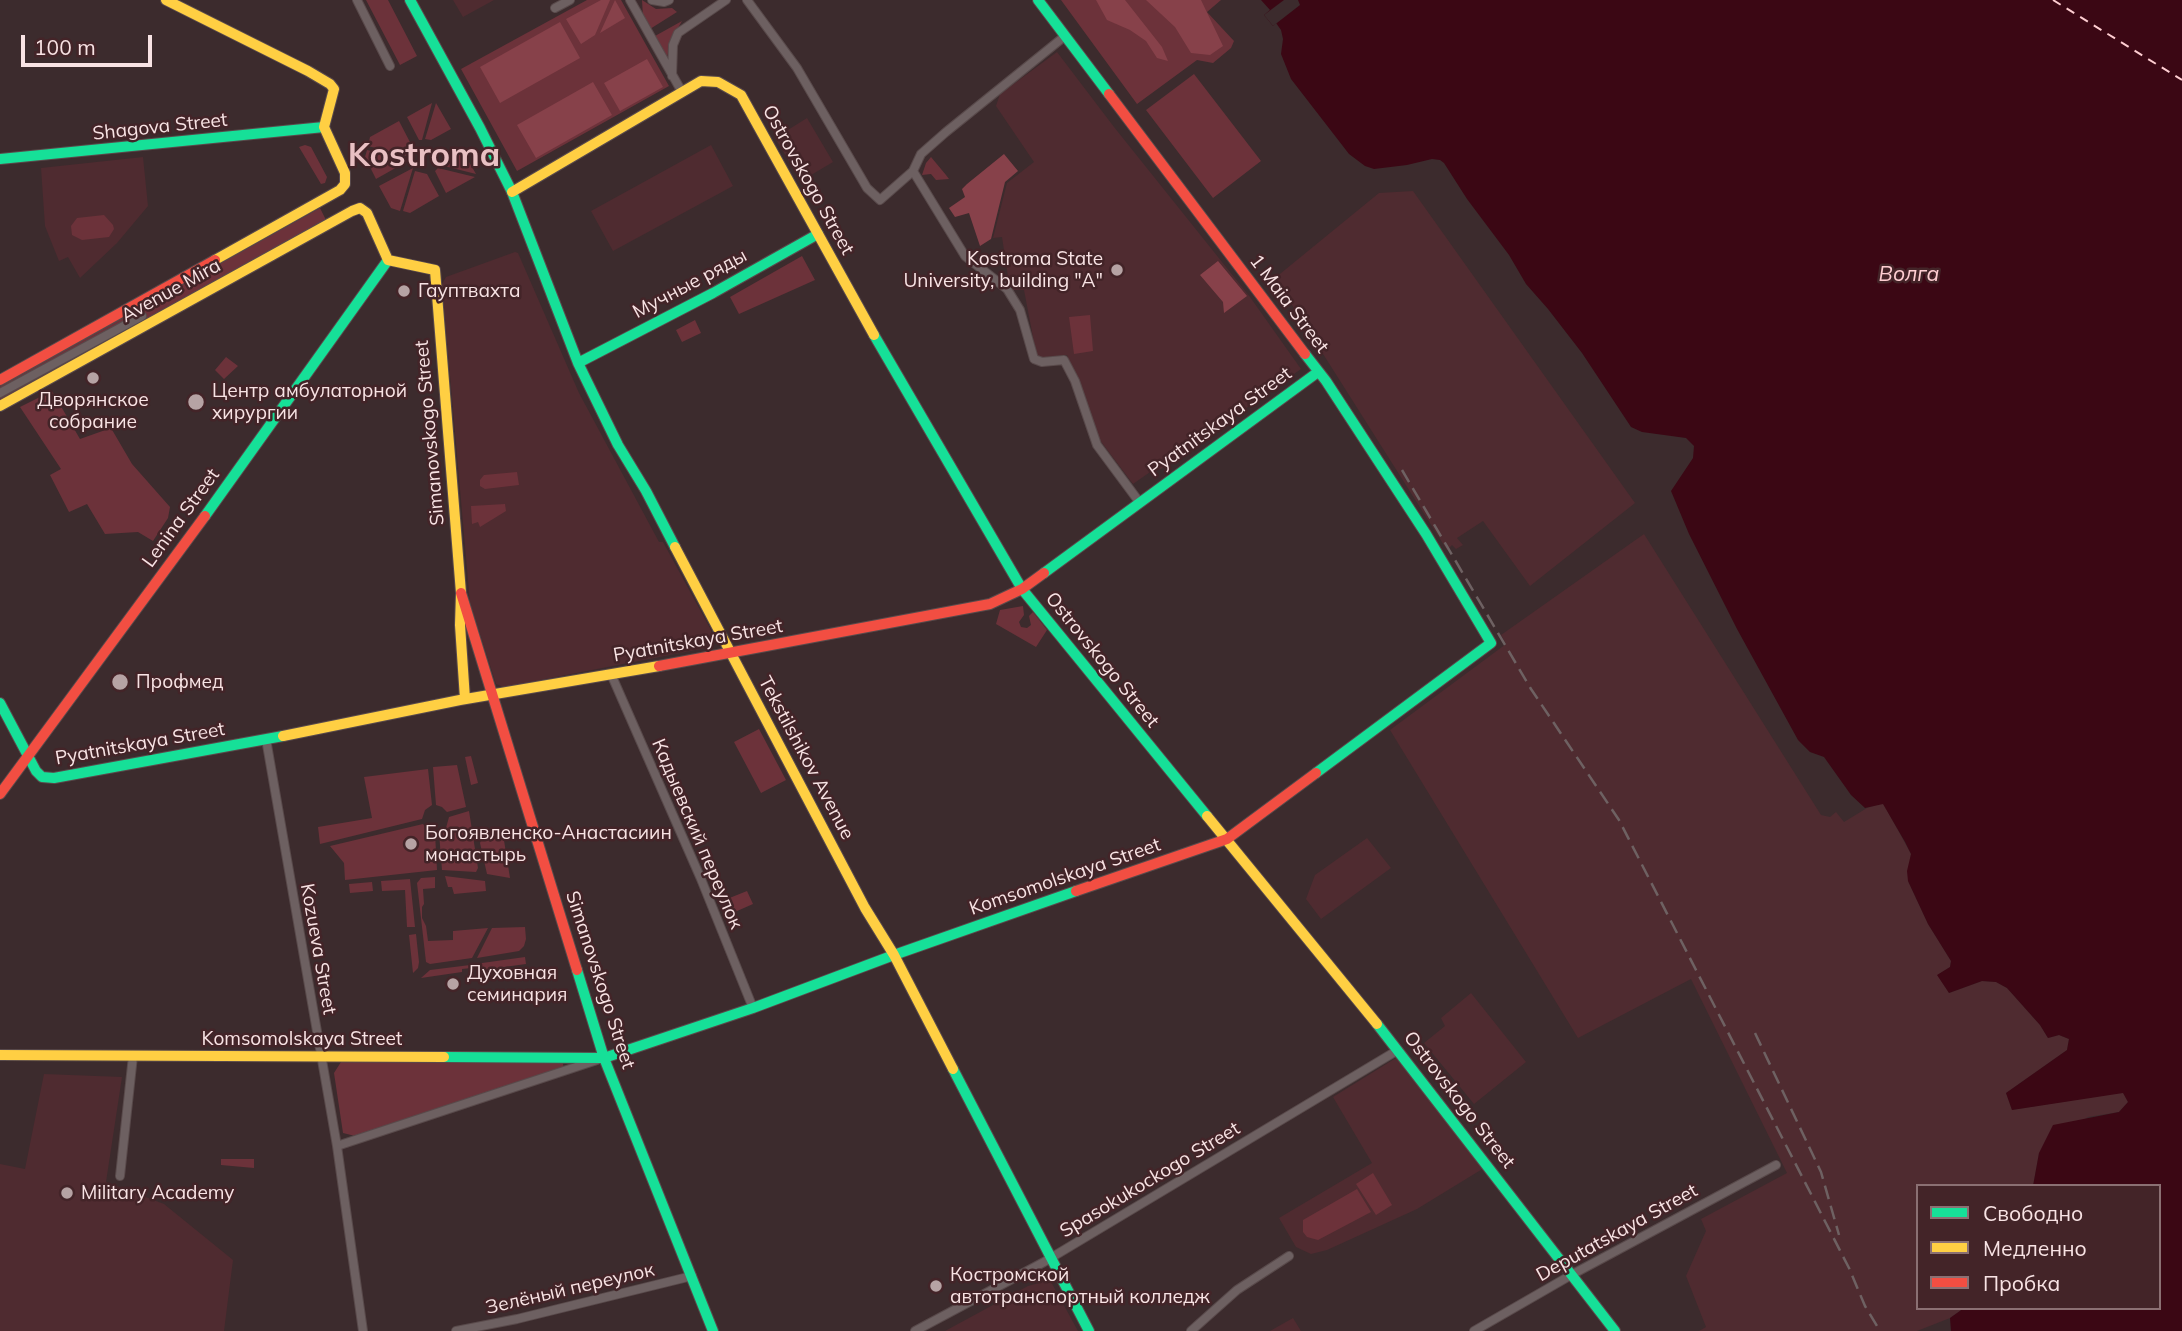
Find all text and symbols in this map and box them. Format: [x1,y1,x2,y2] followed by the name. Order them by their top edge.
[24,21,156,65] scale bar
[34,34,96,60] text: 100 m
[757,101,859,259] street label: Ostrovskogo Street
[92,109,228,145] street label: Shagova Street
[348,136,500,176] district label: Kostroma
[629,244,751,324] street label: Мучные ряды
[903,248,1103,292] place label: Kostroma State University, building "A"
[1245,250,1333,358] street label: 1 Maia Street
[117,254,225,328] street label: Avenue Mira
[1109,262,1125,278] marker: Kostroma State University, building "A"
[1879,262,1939,288] water label: Волга
[418,280,521,302] place label: Гауптвахта
[396,283,412,299] marker: Гауптвахта
[411,339,449,527] street label: Simanovskogo Street
[1144,362,1296,482] street label: Pyatnitskaya Street
[85,370,101,386] marker: Дворянское собрание
[212,380,407,424] place label: Центр амбулаторной хирургии
[37,389,149,433] place label: Дворянское собрание
[186,392,206,412] marker: Центр амбулаторной хирургии
[138,464,224,572] street label: Lenina Street
[1040,588,1164,732] street label: Ostrovskogo Street
[611,615,785,667] street label: Pyatnitskaya Street
[136,671,224,693] place label: Профмед
[110,672,130,692] marker: Профмед
[753,672,859,844] street label: Tekstilshikov Avenue
[53,718,227,770] street label: Pyatnitskaya Street
[647,736,747,932] street label: Кадыевский переулок
[425,822,672,866] place label: Богоявленско-Анастасиин монастырь
[966,834,1164,920] street label: Komsomolskaya Street
[403,836,419,852] marker: Богоявленско-Анастасиин монастырь
[295,882,341,1016] street label: Kozueva Street
[560,888,640,1072] street label: Simanovskogo Street
[467,962,567,1006] place label: Духовная семинария
[445,976,461,992] marker: Духовная семинария
[1398,1027,1520,1173] street label: Ostrovskogo Street
[202,1028,402,1050] street label: Komsomolskaya Street
[1056,1117,1244,1243] street label: Spasokukoсkogo Street
[1532,1179,1702,1287] street label: Deputatskaya Street
[81,1182,234,1204] place label: Military Academy
[1916,1184,2161,1310] legend
[59,1185,75,1201] marker: Military Academy
[1983,1200,2083,1226] text: Свободно
[1983,1235,2087,1261] text: Медленно
[483,1259,657,1319] street label: Зелёный переулок
[950,1264,1210,1308] place label: Костромской автотранспортный колледж
[1983,1270,2060,1296] text: Пробка
[928,1278,944,1294] marker: Костромской автотранспортный колледж

